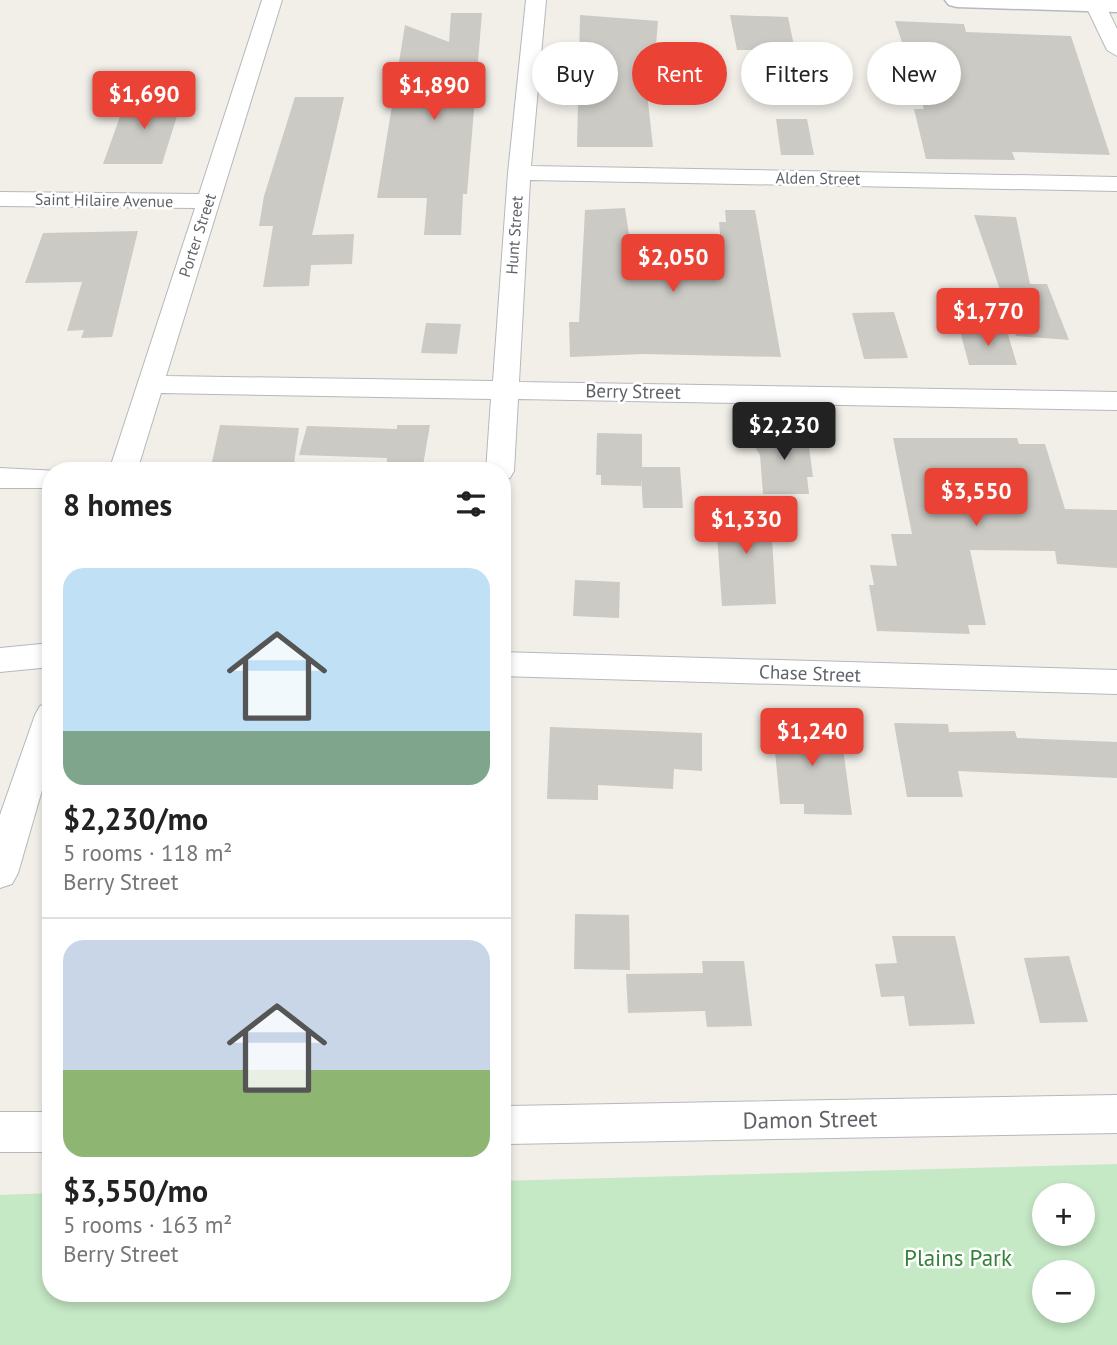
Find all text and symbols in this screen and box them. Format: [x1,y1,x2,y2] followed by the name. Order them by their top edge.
[532,42,618,105] chip: Buy
[632,42,727,105] chip: Rent
[741,42,853,105] chip: Filters
[867,42,961,105] chip: New
[377,62,491,122] pin: $1,890
[398,70,470,99] text: $1,890
[87,72,201,131] pin: $1,690
[108,79,180,108] text: $1,690
[776,167,861,189] street label: Alden Street
[35,189,173,211] street label: Saint Hilaire Avenue
[174,190,220,279] street label: Porter Street
[501,194,527,275] street label: Hunt Street
[616,234,730,294] pin: $2,050
[637,242,709,271] text: $2,050
[931,288,1045,348] pin: $1,770
[952,296,1024,325] text: $1,770
[585,378,681,404] street label: Berry Street
[727,402,841,462] pin: $2,230
[748,410,820,439] text: $2,230
[919,468,1033,528] pin: $3,550
[940,476,1012,505] text: $3,550
[63,485,172,524] text: 8 homes
[452,485,490,523] icon: filters
[689,496,803,556] pin: $1,330
[710,504,782,533] text: $1,330
[214,613,340,739] icon: home
[759,659,862,687] street label: Chase Street
[755,708,869,768] pin: $1,240
[776,716,848,745] text: $1,240
[63,799,208,838] text: $2,230/mo
[63,838,232,867] text: 5 rooms · 118 m²
[63,867,179,896] text: Berry Street
[214,985,340,1111] icon: home
[742,1103,878,1135] street label: Damon Street
[63,1171,208,1210] text: $3,550/mo
[1032,1183,1095,1323] map controls
[1032,1183,1095,1246] button: +
[63,1210,232,1239] text: 5 rooms · 163 m²
[63,1239,179,1268] text: Berry Street
[904,1243,1012,1272] park label: Plains Park
[1032,1260,1095,1323] button: −

